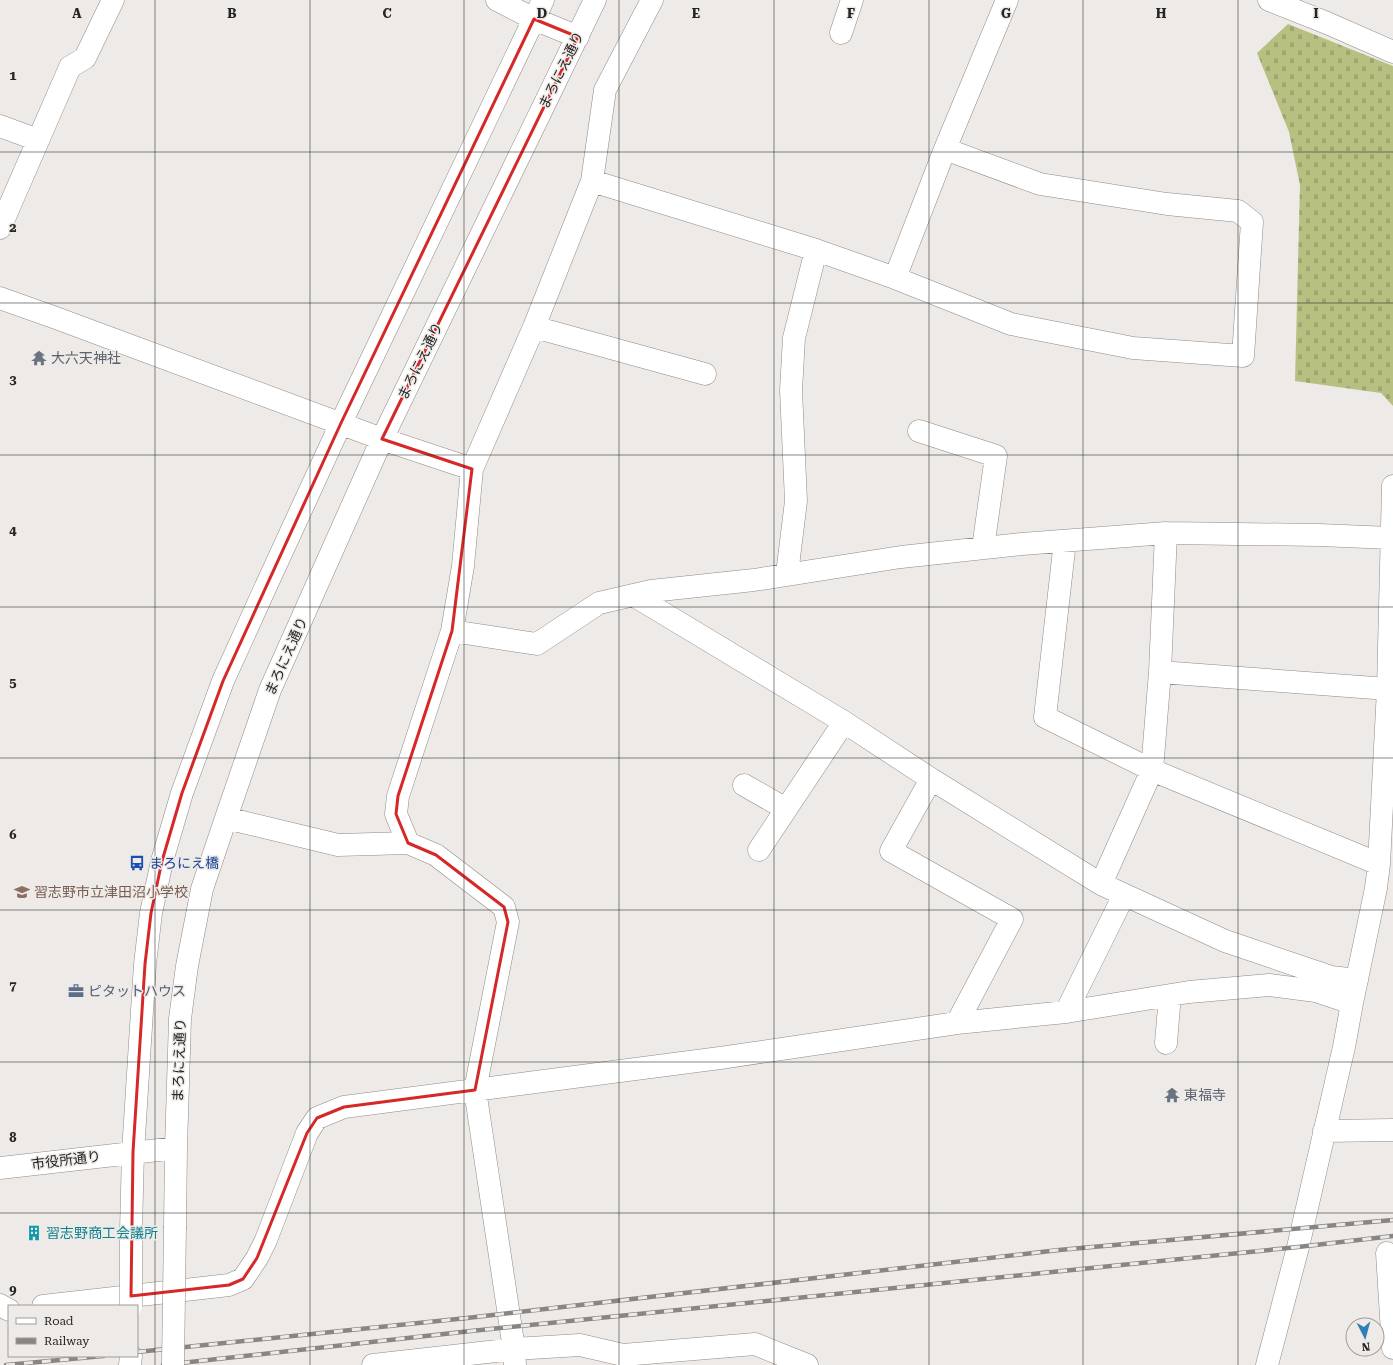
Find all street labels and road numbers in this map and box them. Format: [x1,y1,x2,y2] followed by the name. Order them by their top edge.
[535,29,587,111] street label: まろにえ通り
[394,320,446,402] street label: まろにえ通り
[262,614,310,698] street label: まろにえ通り
[170,1018,188,1102] street label: まろにえ通り
[30,1148,102,1172] street label: 市役所通り

